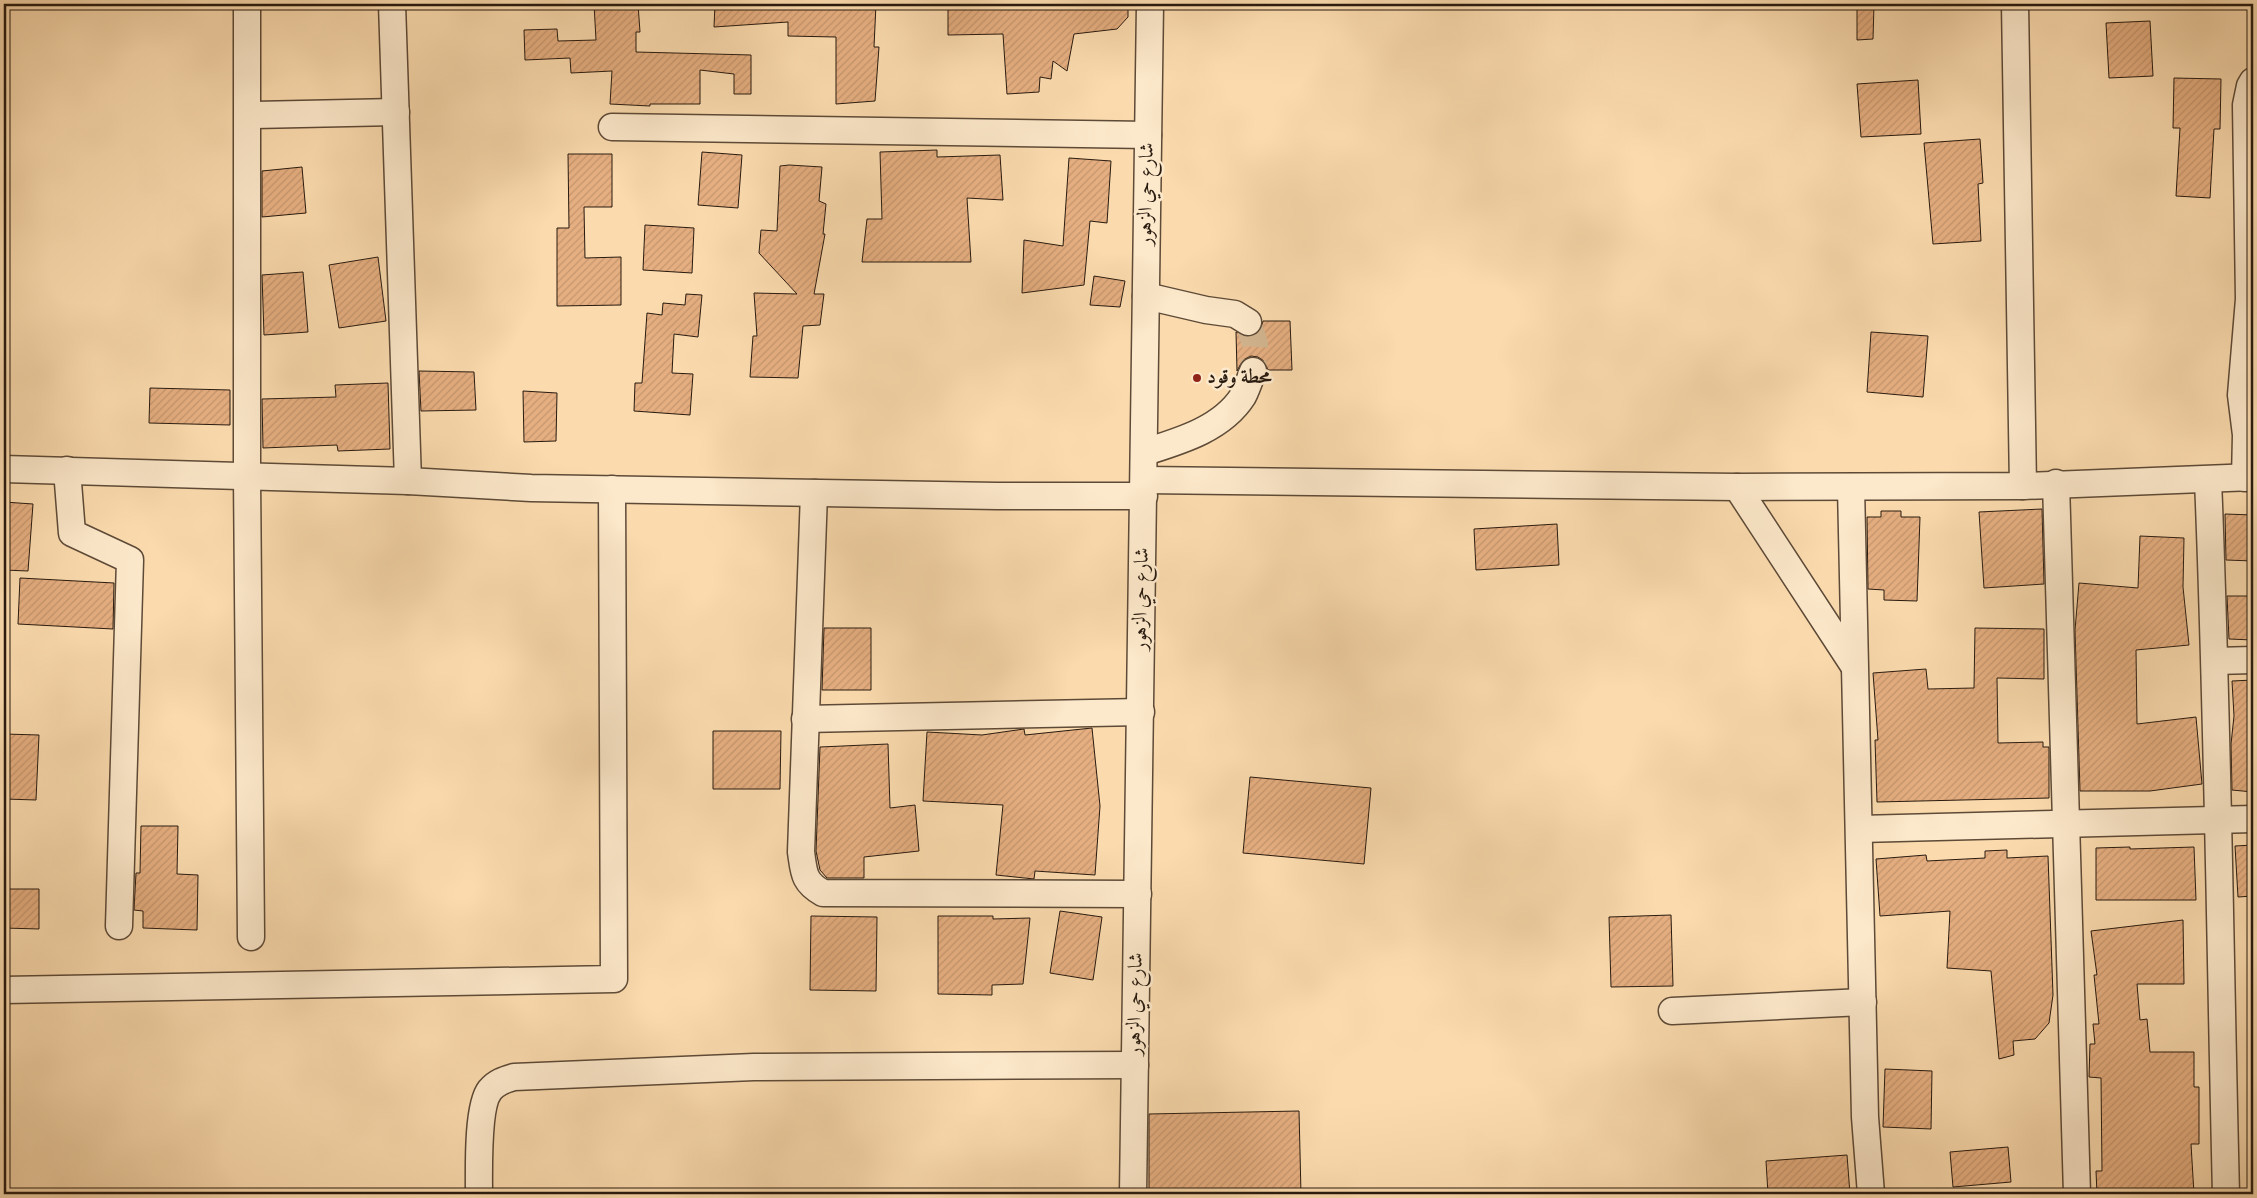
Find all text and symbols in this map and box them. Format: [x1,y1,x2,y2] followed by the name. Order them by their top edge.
[1132,142,1164,248] street label: شارع حي الزهور
[1207,364,1272,392] place label: محطة وقود
[1191,372,1203,384] marker: محطة وقود
[1127,547,1159,653] street label: شارع حي الزهور
[1121,952,1153,1058] street label: شارع حي الزهور

